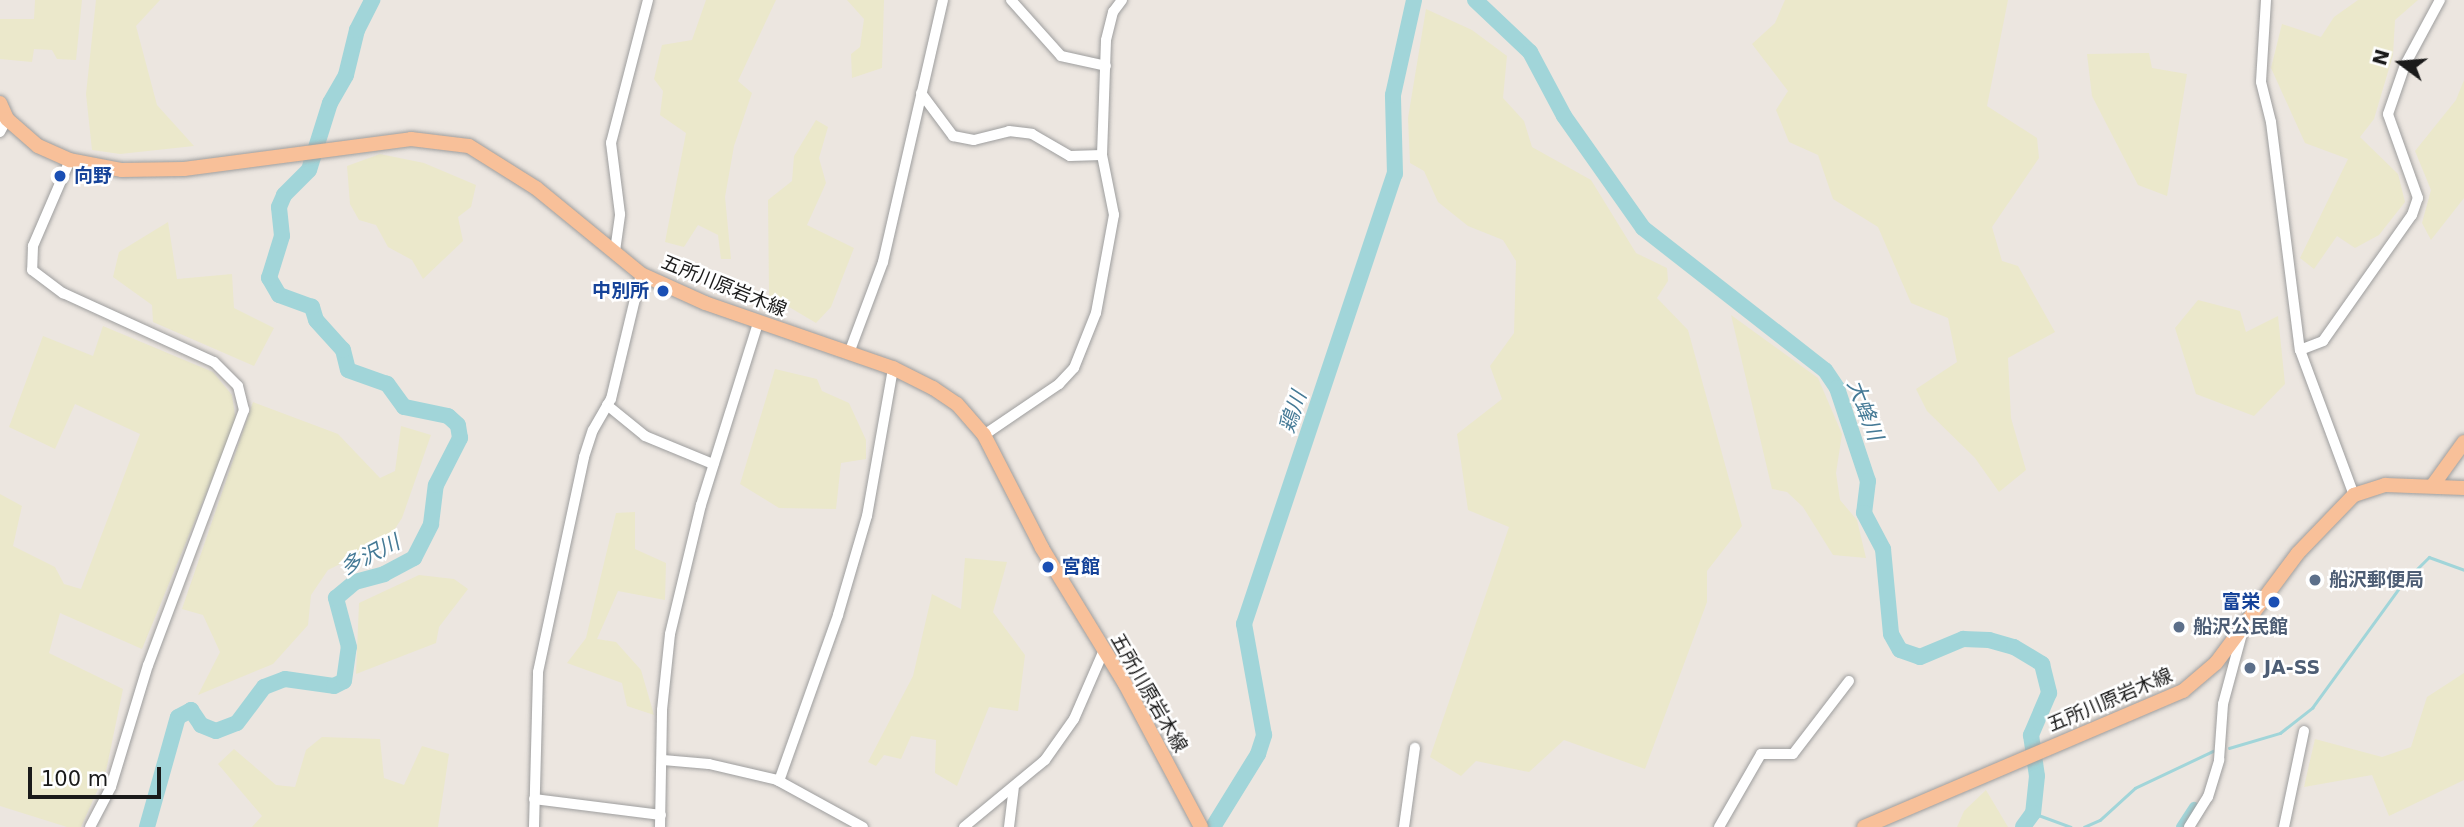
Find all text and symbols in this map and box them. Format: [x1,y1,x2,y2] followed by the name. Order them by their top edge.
[2366,28,2436,98] north arrow
[2368,47,2394,68] text: N
[74,165,112,187] place label: 向野
[52,168,68,184] marker: 向野
[658,251,790,321] street label: 五所川原岩木線
[592,280,649,302] place label: 中別所
[655,283,671,299] marker: 中別所
[1842,376,1888,444] water label: 大蜂川
[1274,388,1312,436] water label: 鶏川
[336,529,404,581] water label: 多沢川
[1062,556,1100,578] place label: 宮館
[1040,559,1056,575] marker: 宮館
[2329,569,2424,591] place label: 船沢郵便局
[2307,572,2323,588] marker: 船沢郵便局
[2222,591,2260,613] place label: 富栄
[2266,594,2282,610] marker: 富栄
[2193,616,2288,638] place label: 船沢公民館
[2171,619,2187,635] marker: 船沢公民館
[1106,630,1192,756] street label: 五所川原岩木線
[2264,657,2320,679] place label: JA-SS
[2242,660,2258,676] marker: JA-SS
[2044,664,2176,736] street label: 五所川原岩木線
[32,754,164,798] scale bar
[41,767,108,791] text: 100 m

